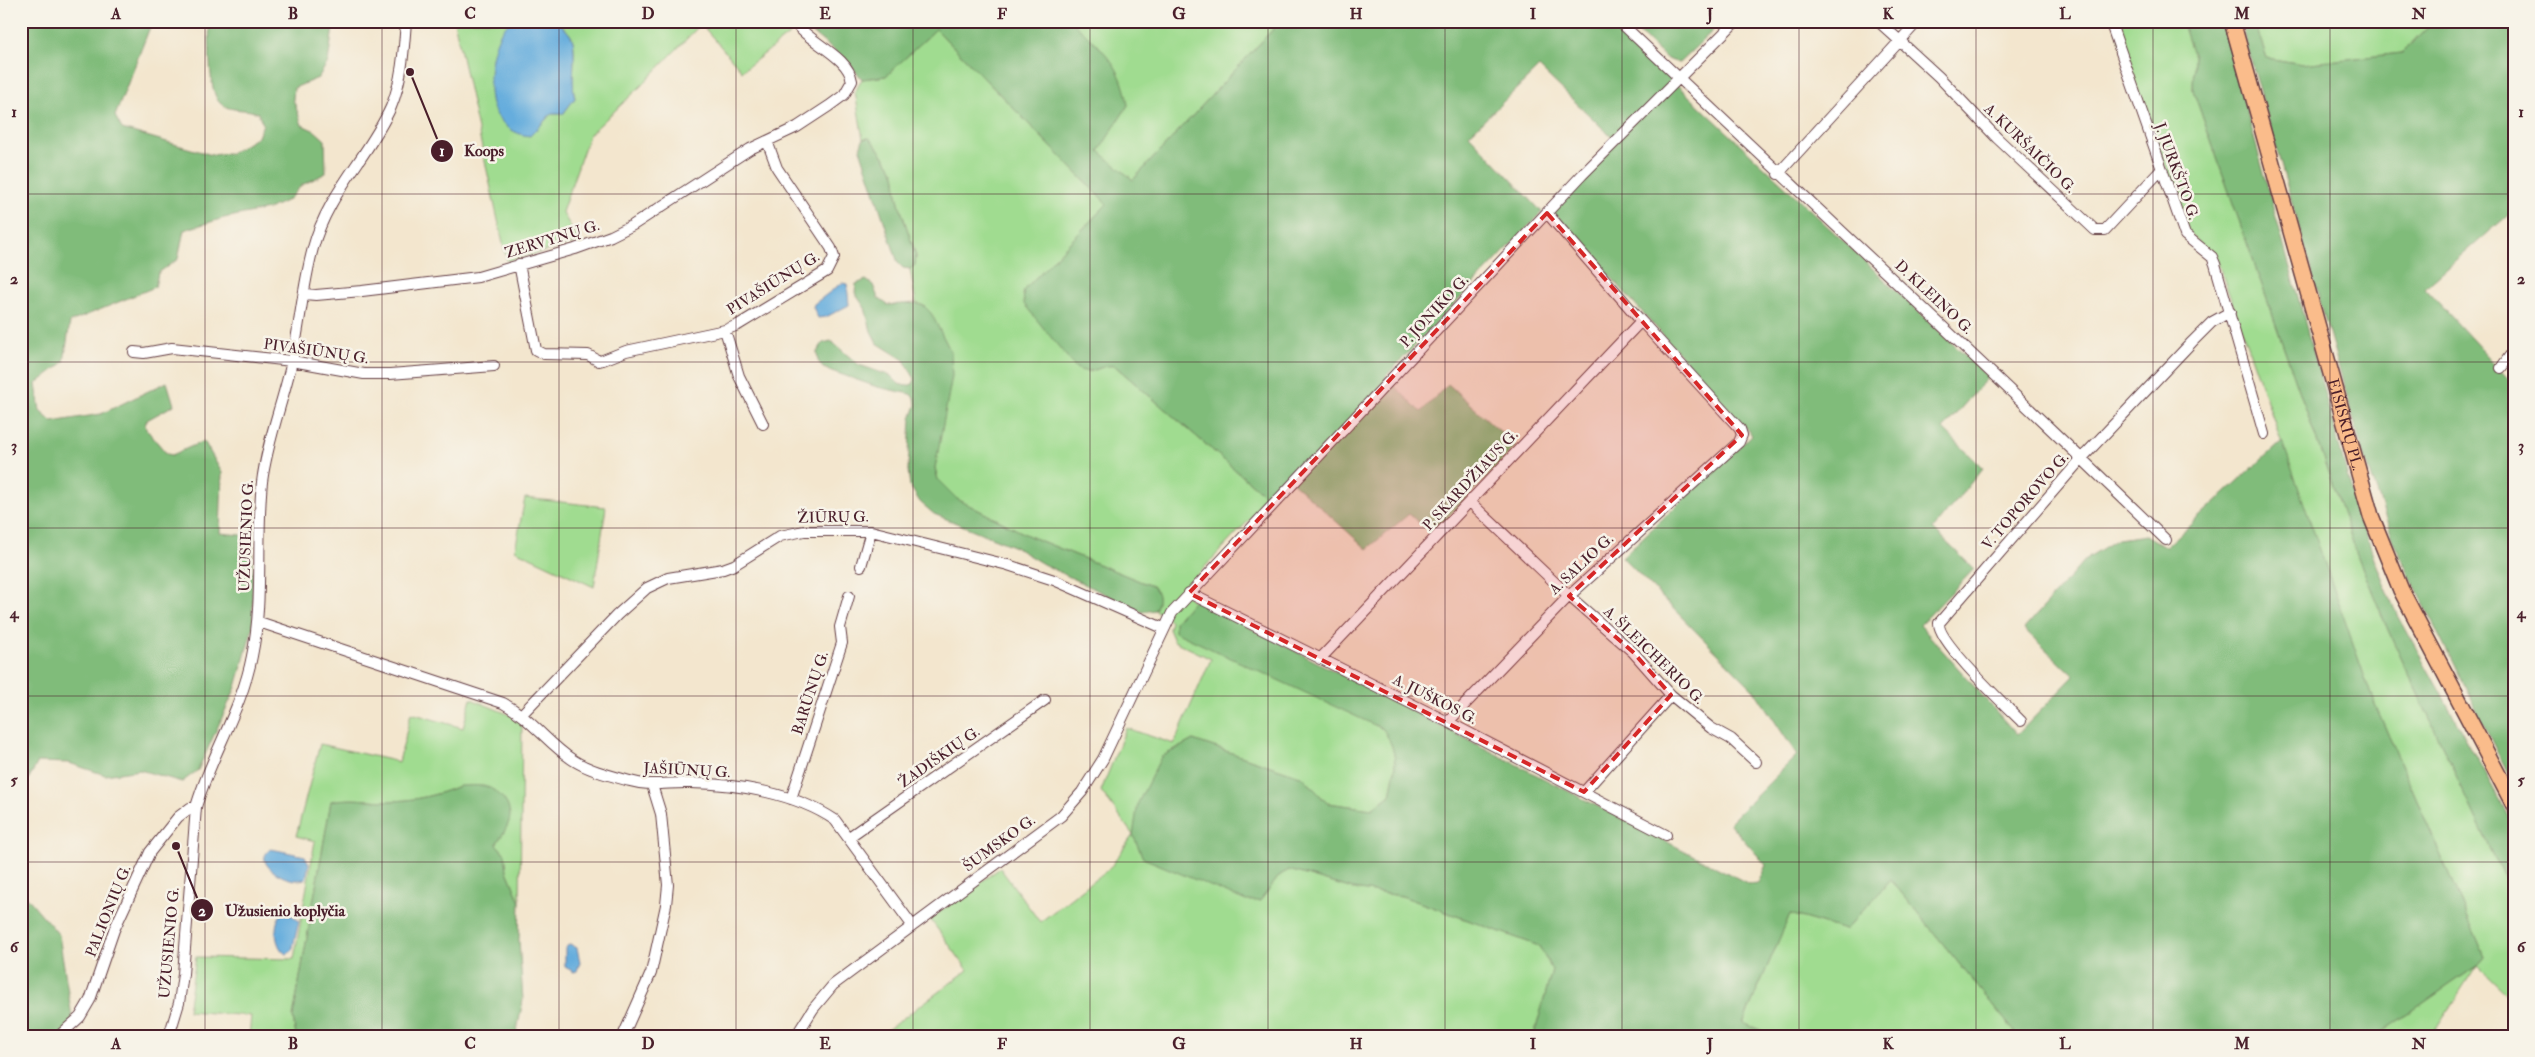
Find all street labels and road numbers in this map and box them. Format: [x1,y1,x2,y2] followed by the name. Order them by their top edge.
[1979,97,2081,197] street label: A. KURŠAIČIO G.
[2149,118,2205,223] street label: J. JURKŠTO G.
[503,216,602,263] street label: ZERVYNŲ G.
[722,246,823,319] street label: PIVAŠIŪNŲ G.
[1891,256,1977,338] street label: D. KLEINO G.
[1396,271,1474,352] street label: P. JONIKO G.
[262,333,370,368] street label: PIVAŠIŪNŲ G.
[2323,376,2367,473] street label: EIŠIŠKIŲ PL.
[1417,424,1522,535] street label: P. SKARDŽIAUS G.
[1978,449,2073,554] street label: V. TOPOROVO G.
[233,480,258,592] street label: UŽUSIENIO G.
[797,505,869,528] street label: ŽIŪRŲ G.
[1544,530,1618,600] street label: A. SALIO G.
[1598,600,1710,708] street label: A. ŠLEICHERIO G.
[788,649,833,737] street label: BARŪNŲ G.
[1388,668,1481,730] street label: A. JUŠKOS G.
[894,721,984,792] street label: ŽADIŠKIŲ G.
[642,757,731,783] street label: JAŠIŪNŲ G.
[958,809,1039,876] street label: ŠUMSKO G.
[81,862,136,960] street label: PALIONIŲ G.
[153,886,184,1000] street label: UŽUSIENIO G.

